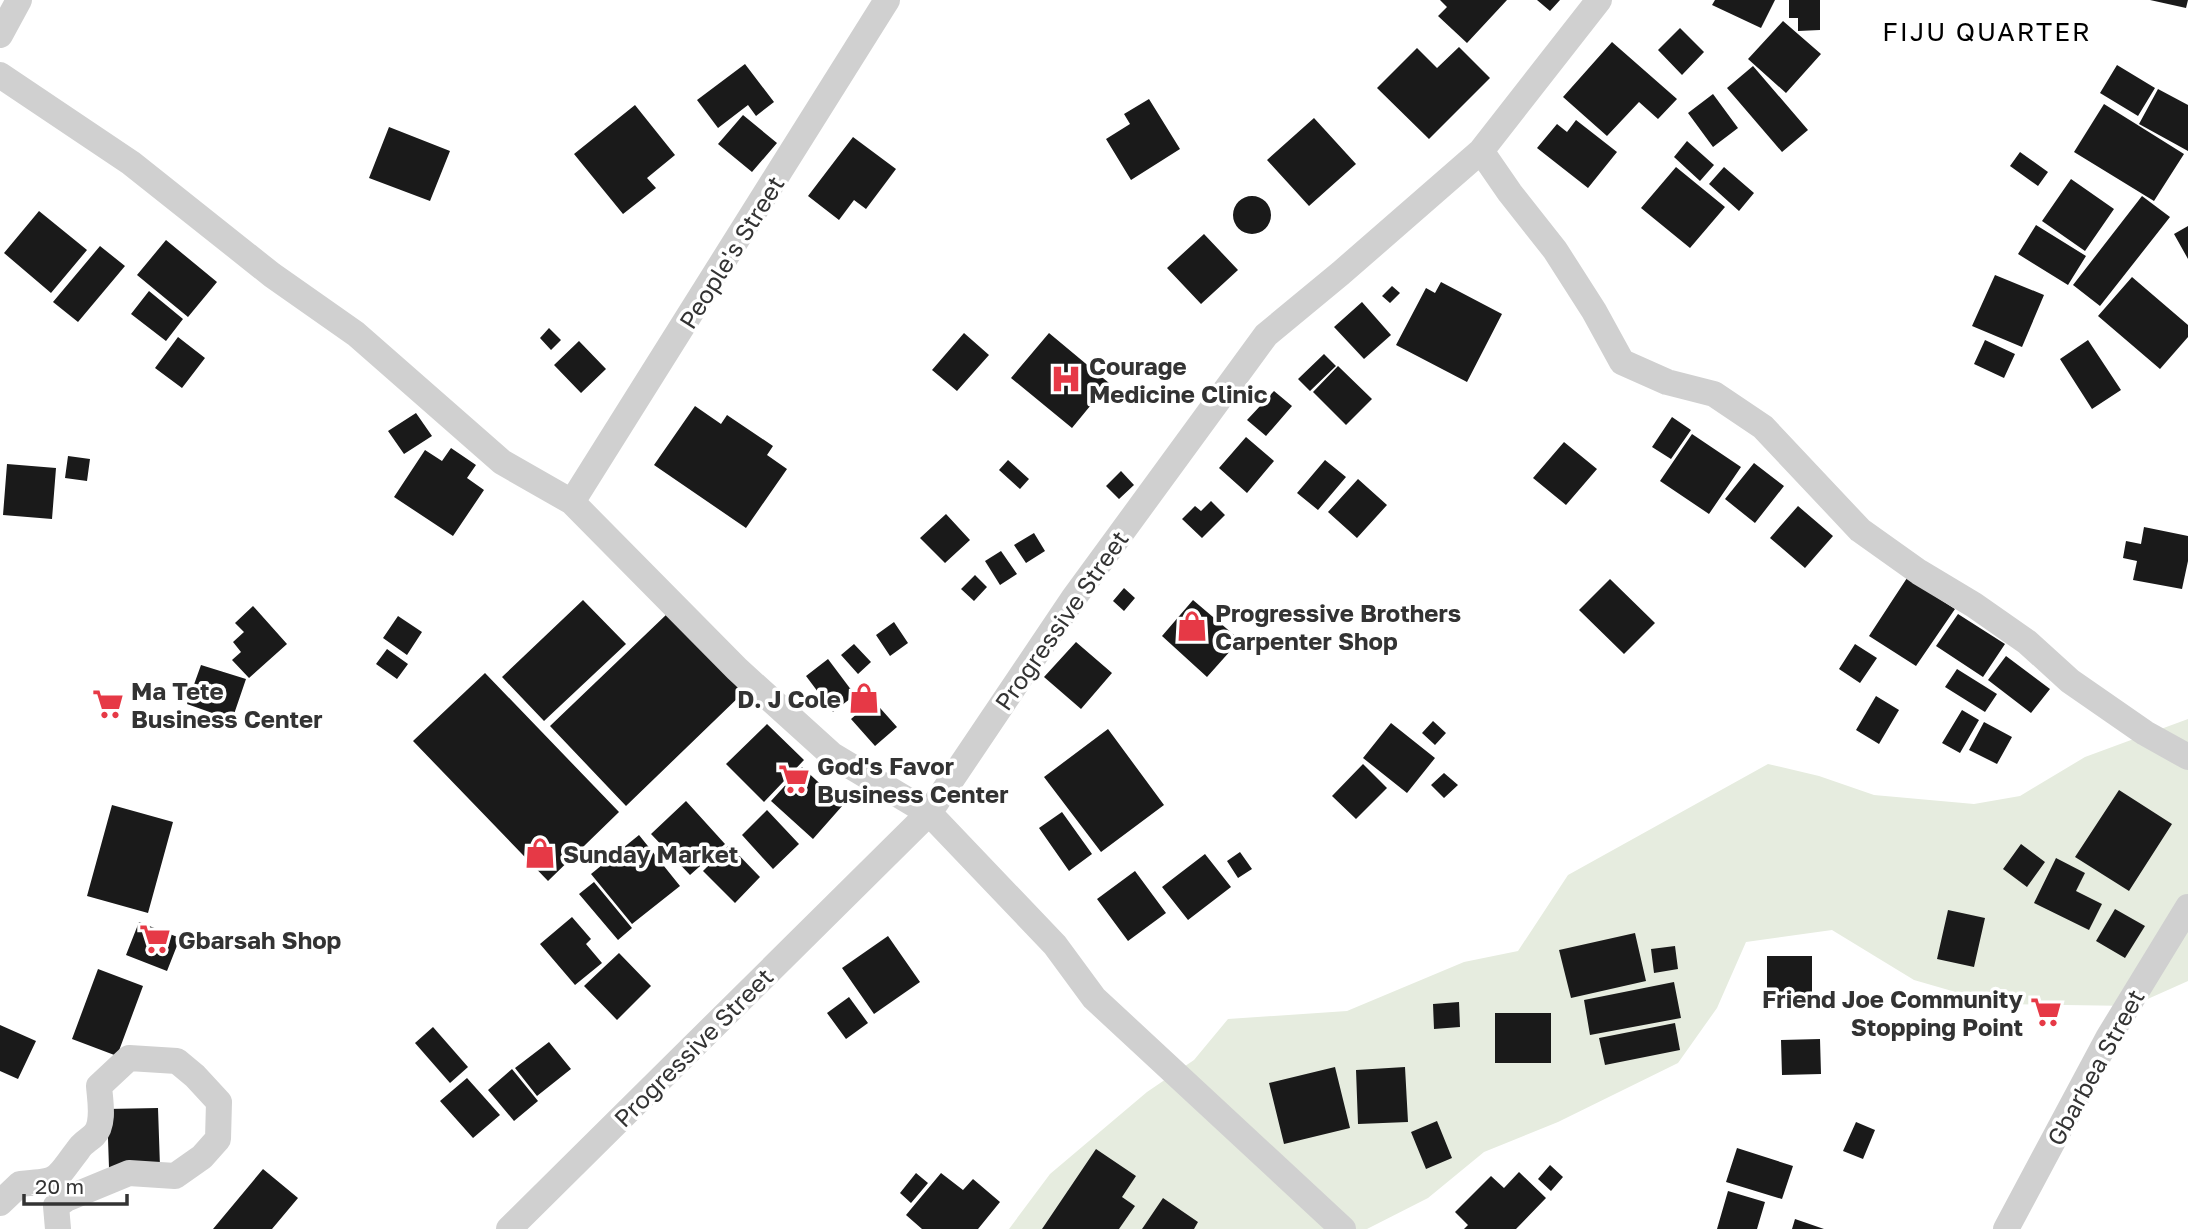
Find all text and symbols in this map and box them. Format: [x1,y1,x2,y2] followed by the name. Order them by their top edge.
[1882,16,2092,47] district label: FIJU QUARTER
[672,170,790,334] street label: People's Street
[1089,351,1268,408] place label: Courage Medicine Clinic
[1049,362,1083,396] hospital icon: Courage Medicine Clinic
[988,525,1134,715] street label: Progressive Street
[1215,598,1461,655] place label: Progressive Brothers Carpenter Shop
[1175,609,1209,643] shop icon: Progressive Brothers Carpenter Shop
[131,676,323,733] place label: Ma Tete Business Center
[847,681,881,715] shop icon: D. J Cole
[737,684,841,713] place label: D. J Cole
[91,687,125,721] supermarket icon: Ma Tete Business Center
[817,751,1009,808] place label: God's Favor Business Center
[777,762,811,796] supermarket icon: God's Favor Business Center
[523,836,557,870] shop icon: Sunday Market
[563,839,738,868] place label: Sunday Market
[138,922,172,956] supermarket icon: Gbarsah Shop
[178,925,342,954] place label: Gbarsah Shop
[607,961,779,1133] street label: Progressive Street
[1762,984,2024,1041] place label: Friend Joe Community Stopping Point
[2040,984,2150,1150] street label: Gbarbea Street
[2029,995,2063,1029] supermarket icon: Friend Joe Community Stopping Point
[24,1162,128,1206] scale bar
[35,1173,84,1199] text: 20 m

